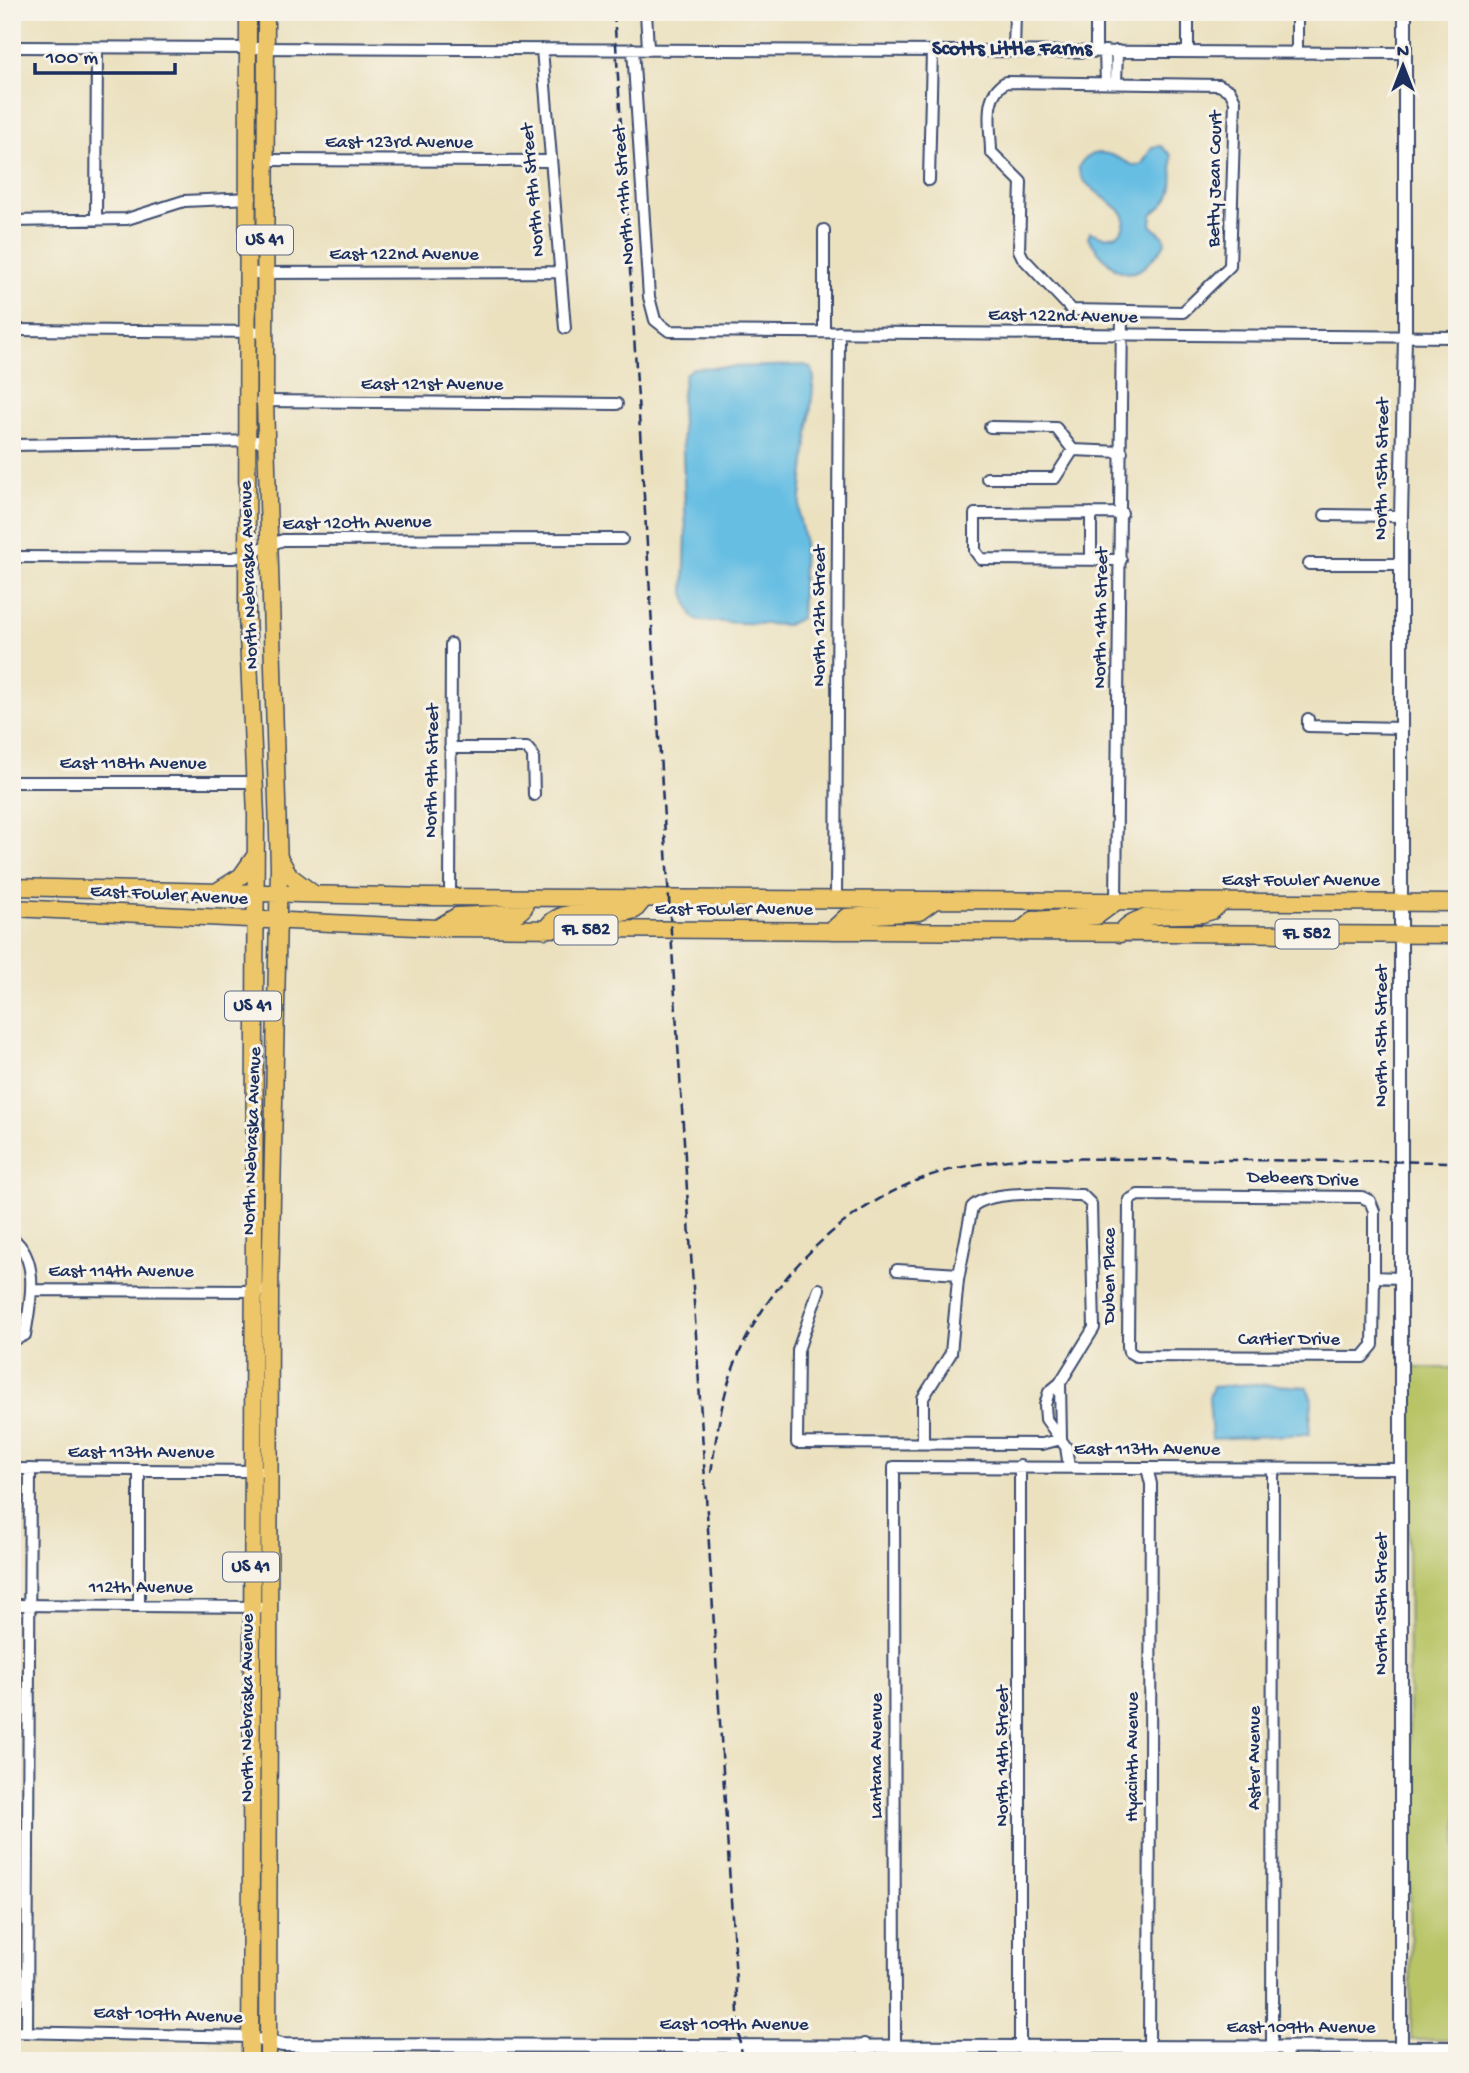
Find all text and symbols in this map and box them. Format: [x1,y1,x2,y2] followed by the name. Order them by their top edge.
[35,32,175,76] scale bar
[1368,32,1438,102] north arrow
[932,38,1093,63] district label: Scotts Little Farms
[1397,41,1409,64] text: N
[45,47,98,72] text: 100 m
[1203,108,1229,248] street label: Betty Jean Court
[517,120,551,258] street label: North 9th Street
[608,122,641,266] street label: North 11th Street
[325,132,473,155] street label: East 123rd Avenue
[237,226,293,254] road number: US 41
[329,244,479,267] street label: East 122nd Avenue
[988,304,1138,330] street label: East 122nd Avenue
[361,374,504,397] street label: East 121st Avenue
[1370,395,1396,540] street label: North 15th Street
[235,480,265,670] street label: North Nebraska Avenue
[282,511,432,537] street label: East 120th Avenue
[809,543,832,687] street label: North 12th Street
[1089,545,1115,689] street label: North 14th Street
[420,702,446,838] street label: North 9th Street
[60,753,207,776] street label: East 118th Avenue
[1222,870,1380,893] street label: East Fowler Avenue
[89,880,249,912] street label: East Fowler Avenue
[655,899,813,922] street label: East Fowler Avenue
[554,916,618,945] road number: FL 582
[1276,919,1338,948] road number: FL 582
[1371,963,1394,1107] street label: North 15th Street
[225,992,281,1021] road number: US 41
[238,1046,268,1236] street label: North Nebraska Avenue
[1245,1166,1359,1193] street label: Debeers Drive
[1099,1228,1122,1326] street label: Duben Place
[48,1261,194,1284] street label: East 114th Avenue
[1238,1329,1340,1352] street label: Cartier Drive
[1074,1439,1220,1462] street label: East 113th Avenue
[68,1442,214,1465] street label: East 113th Avenue
[1371,1531,1394,1675] street label: North 15th Street
[223,1552,279,1582] road number: US 41
[88,1577,193,1600] street label: 112th Avenue
[237,1614,260,1802] street label: North Nebraska Avenue
[992,1683,1015,1827] street label: North 14th Street
[1122,1692,1145,1822] street label: Hyacinth Avenue
[866,1693,889,1819] street label: Lantana Avenue
[1244,1706,1267,1810] street label: Aster Avenue
[93,2002,243,2030] street label: East 109th Avenue
[659,2014,809,2037] street label: East 109th Avenue
[1226,2017,1376,2040] street label: East 109th Avenue

